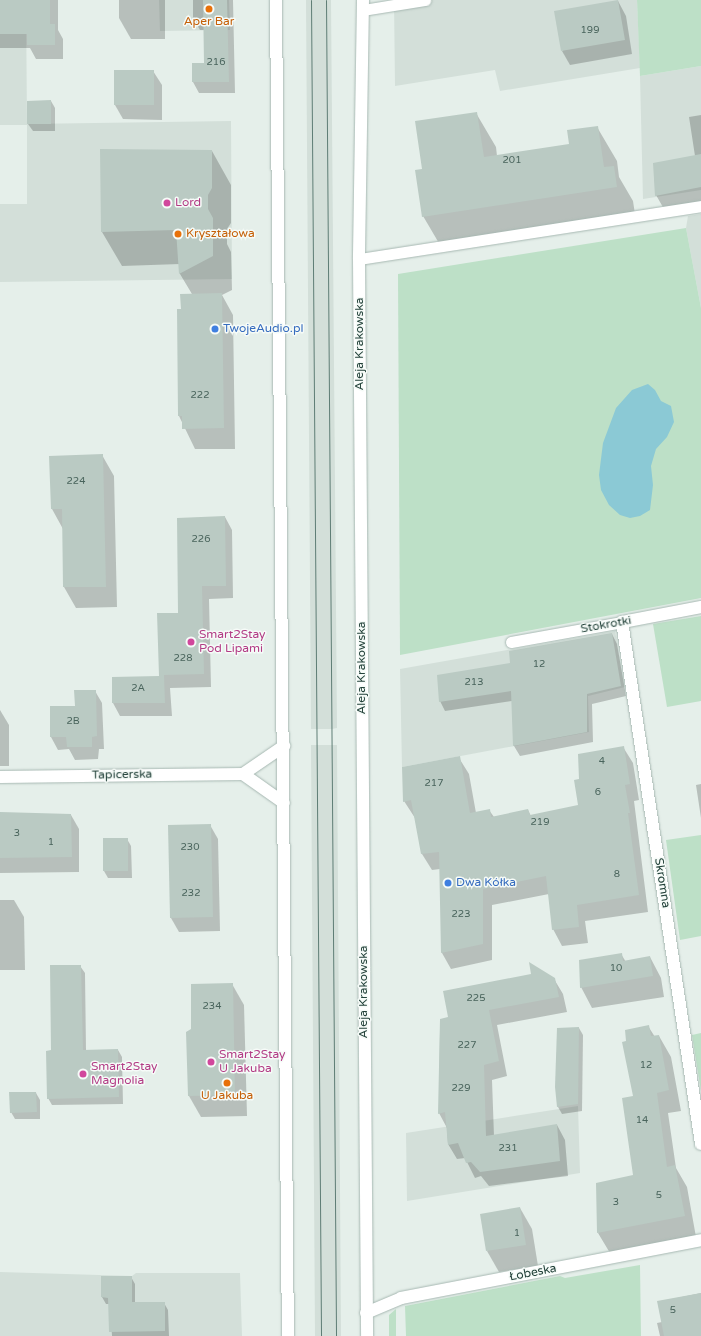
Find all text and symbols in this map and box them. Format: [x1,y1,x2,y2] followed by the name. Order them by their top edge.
[204,4,214,14] marker: Aper Bar
[184,15,234,29] place label: Aper Bar
[581,25,599,37] house number: 199
[207,57,225,69] house number: 216
[503,155,521,167] house number: 201
[175,196,201,210] place label: Lord
[162,198,172,208] marker: Lord
[186,227,255,241] place label: Kryształowa
[173,229,183,239] marker: Kryształowa
[353,297,367,391] street label: Aleja Krakowska
[223,322,303,336] place label: TwojeAudio.pl
[210,324,220,334] marker: TwojeAudio.pl
[191,390,209,402] house number: 222
[67,476,85,488] house number: 224
[192,534,210,546] house number: 226
[580,613,632,637] street label: Stokrotki
[355,621,369,715] street label: Aleja Krakowska
[199,628,266,656] place label: Smart2Stay Pod Lipami
[186,637,196,647] marker: Smart2Stay Pod Lipami
[174,653,192,665] house number: 228
[533,659,545,671] house number: 12
[465,677,483,689] house number: 213
[131,683,145,695] house number: 2A
[66,716,80,728] house number: 2B
[599,756,605,768] house number: 4
[92,767,152,783] street label: Tapicerska
[425,778,443,790] house number: 217
[595,787,601,799] house number: 6
[531,817,549,829] house number: 219
[14,828,20,840] house number: 3
[48,837,54,849] house number: 1
[181,842,199,854] house number: 230
[651,857,673,909] street label: Skromna
[614,869,620,881] house number: 8
[456,876,516,890] place label: Dwa Kółka
[443,878,453,888] marker: Dwa Kółka
[182,888,200,900] house number: 232
[452,909,470,921] house number: 223
[357,945,371,1039] street label: Aleja Krakowska
[610,963,622,975] house number: 10
[467,993,485,1005] house number: 225
[203,1001,221,1013] house number: 234
[458,1040,476,1052] house number: 227
[219,1048,286,1076] place label: Smart2Stay U Jakuba
[206,1057,216,1067] marker: Smart2Stay U Jakuba
[91,1060,158,1088] place label: Smart2Stay Magnolia
[640,1060,652,1072] house number: 12
[78,1069,88,1079] marker: Smart2Stay Magnolia
[222,1078,232,1088] marker: U Jakuba
[452,1083,470,1095] house number: 229
[201,1089,253,1103] place label: U Jakuba
[636,1115,648,1127] house number: 14
[499,1143,517,1155] house number: 231
[656,1190,662,1202] house number: 5
[613,1197,619,1209] house number: 3
[514,1228,520,1240] house number: 1
[508,1261,558,1285] street label: Łobeska
[670,1305,676,1317] house number: 5

